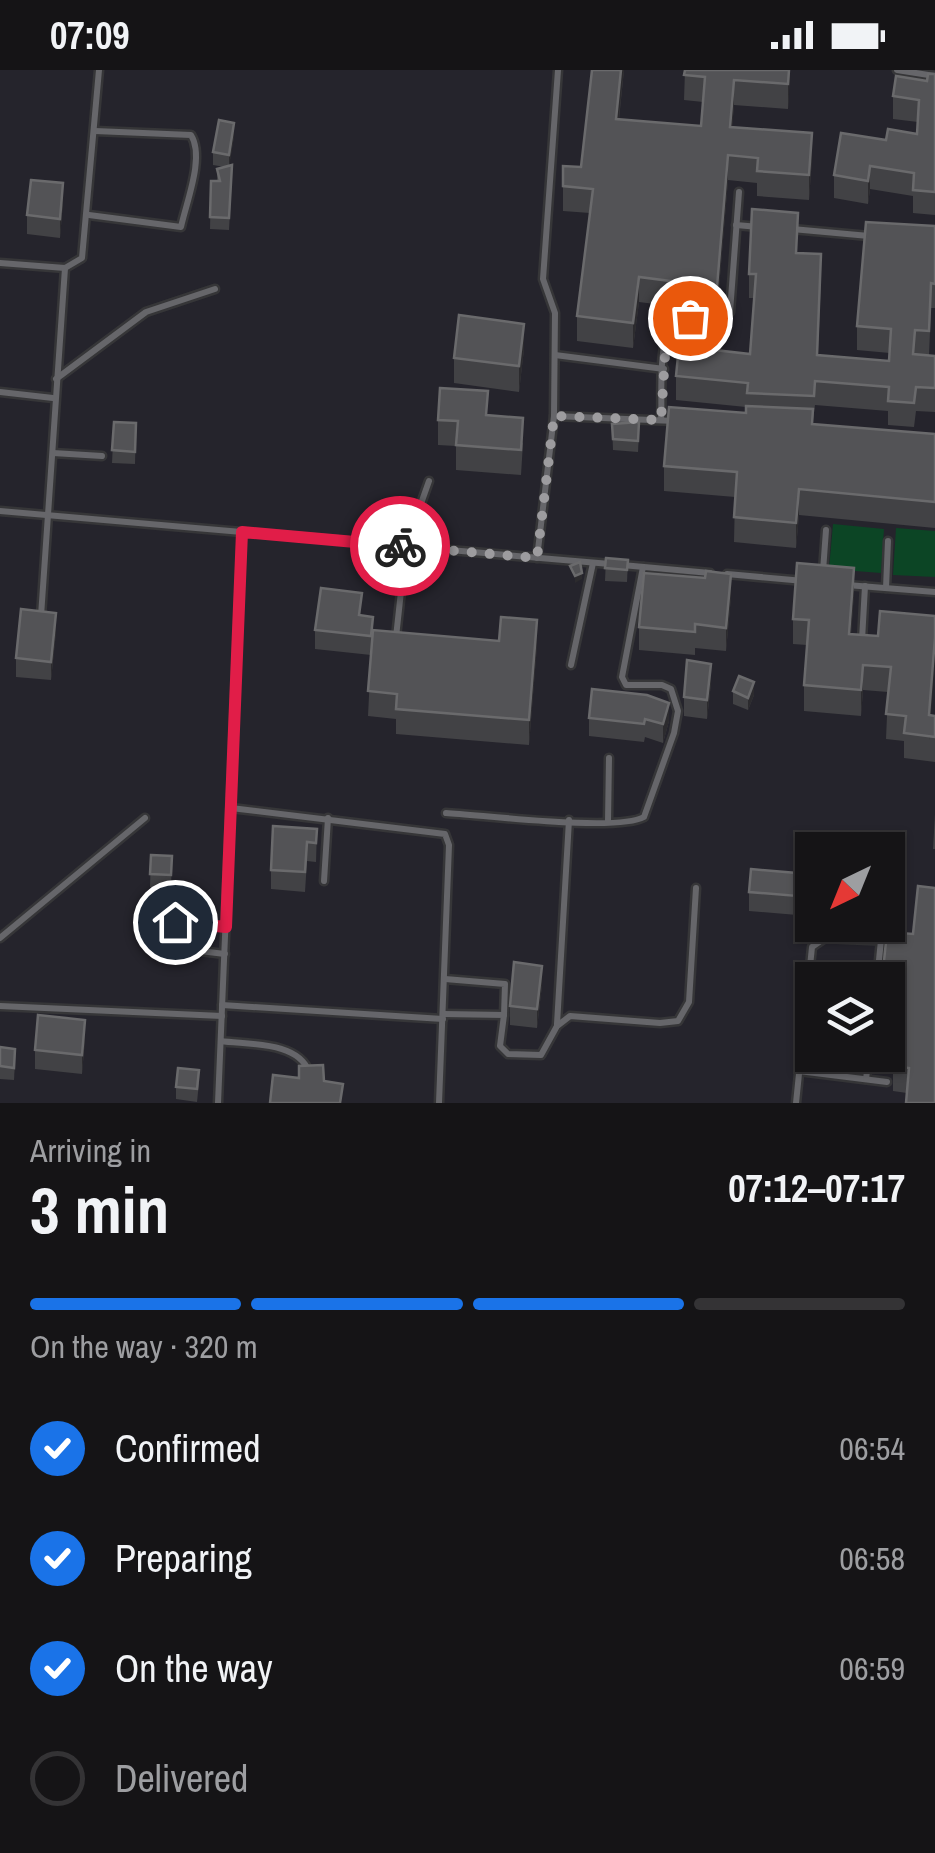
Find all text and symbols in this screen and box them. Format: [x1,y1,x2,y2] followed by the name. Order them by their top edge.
[50,10,130,61] text: 07:09
[648,276,733,361] pin
[663,291,718,346] icon: bag
[350,496,450,596] courier
[373,519,428,574] icon: bike
[795,832,905,942] north arrow
[795,832,905,1072] map controls
[133,880,218,965] pin
[148,895,203,950] icon: home
[795,962,905,1072] button: layers
[30,1129,151,1172] text: Arriving in
[728,1163,905,1214] text: 07:12–07:17
[30,1166,169,1253] text: 3 min
[30,1325,258,1368] text: On the way · 320 m
[30,1421,85,1476] icon: check
[115,1423,260,1474] text: Confirmed
[839,1427,905,1470] text: 06:54
[30,1531,85,1586] icon: check
[115,1533,252,1584] text: Preparing
[839,1537,905,1580] text: 06:58
[30,1641,85,1696] icon: check
[115,1643,273,1694] text: On the way
[839,1647,905,1690] text: 06:59
[115,1753,248,1804] text: Delivered

